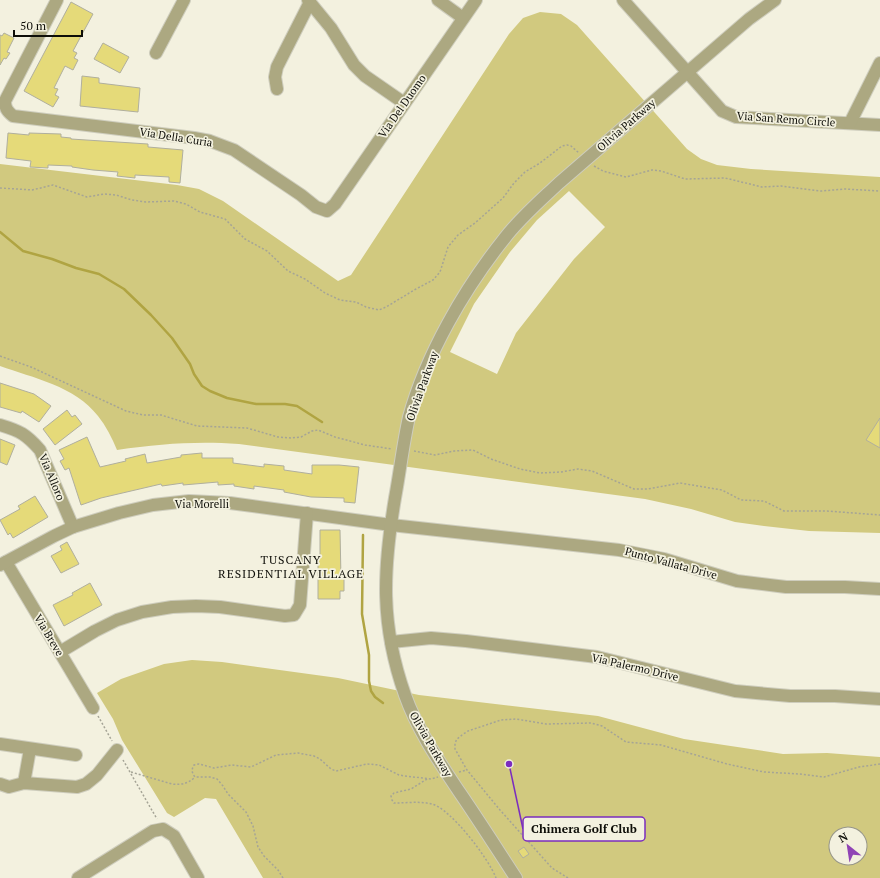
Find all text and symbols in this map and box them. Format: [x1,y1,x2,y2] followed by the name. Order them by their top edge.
[14,12,82,38] scale bar
[20,18,47,33] text: 50 m
[375,72,429,140] street label: Via Del Duomo
[594,95,658,154] street label: Olivia Parkway
[736,109,836,129] street label: Via San Remo Circle
[138,124,214,150] street label: Via Della Curia
[403,349,441,423] street label: Olivia Parkway
[36,452,68,502] street label: Via Alloro
[175,497,229,511] street label: Via Morelli
[623,544,719,582] street label: Punto Vallata Drive
[218,552,364,581] district label: TUSCANY RESIDENTIAL VILLAGE
[31,612,67,659] street label: Via Breve
[590,650,680,684] street label: Via Palermo Drive
[407,709,456,779] street label: Olivia Parkway
[523,817,645,841] callout: Chimera Golf Club
[531,821,637,836] text: Chimera Golf Club
[828,826,868,866] north arrow
[836,829,851,845] text: N

